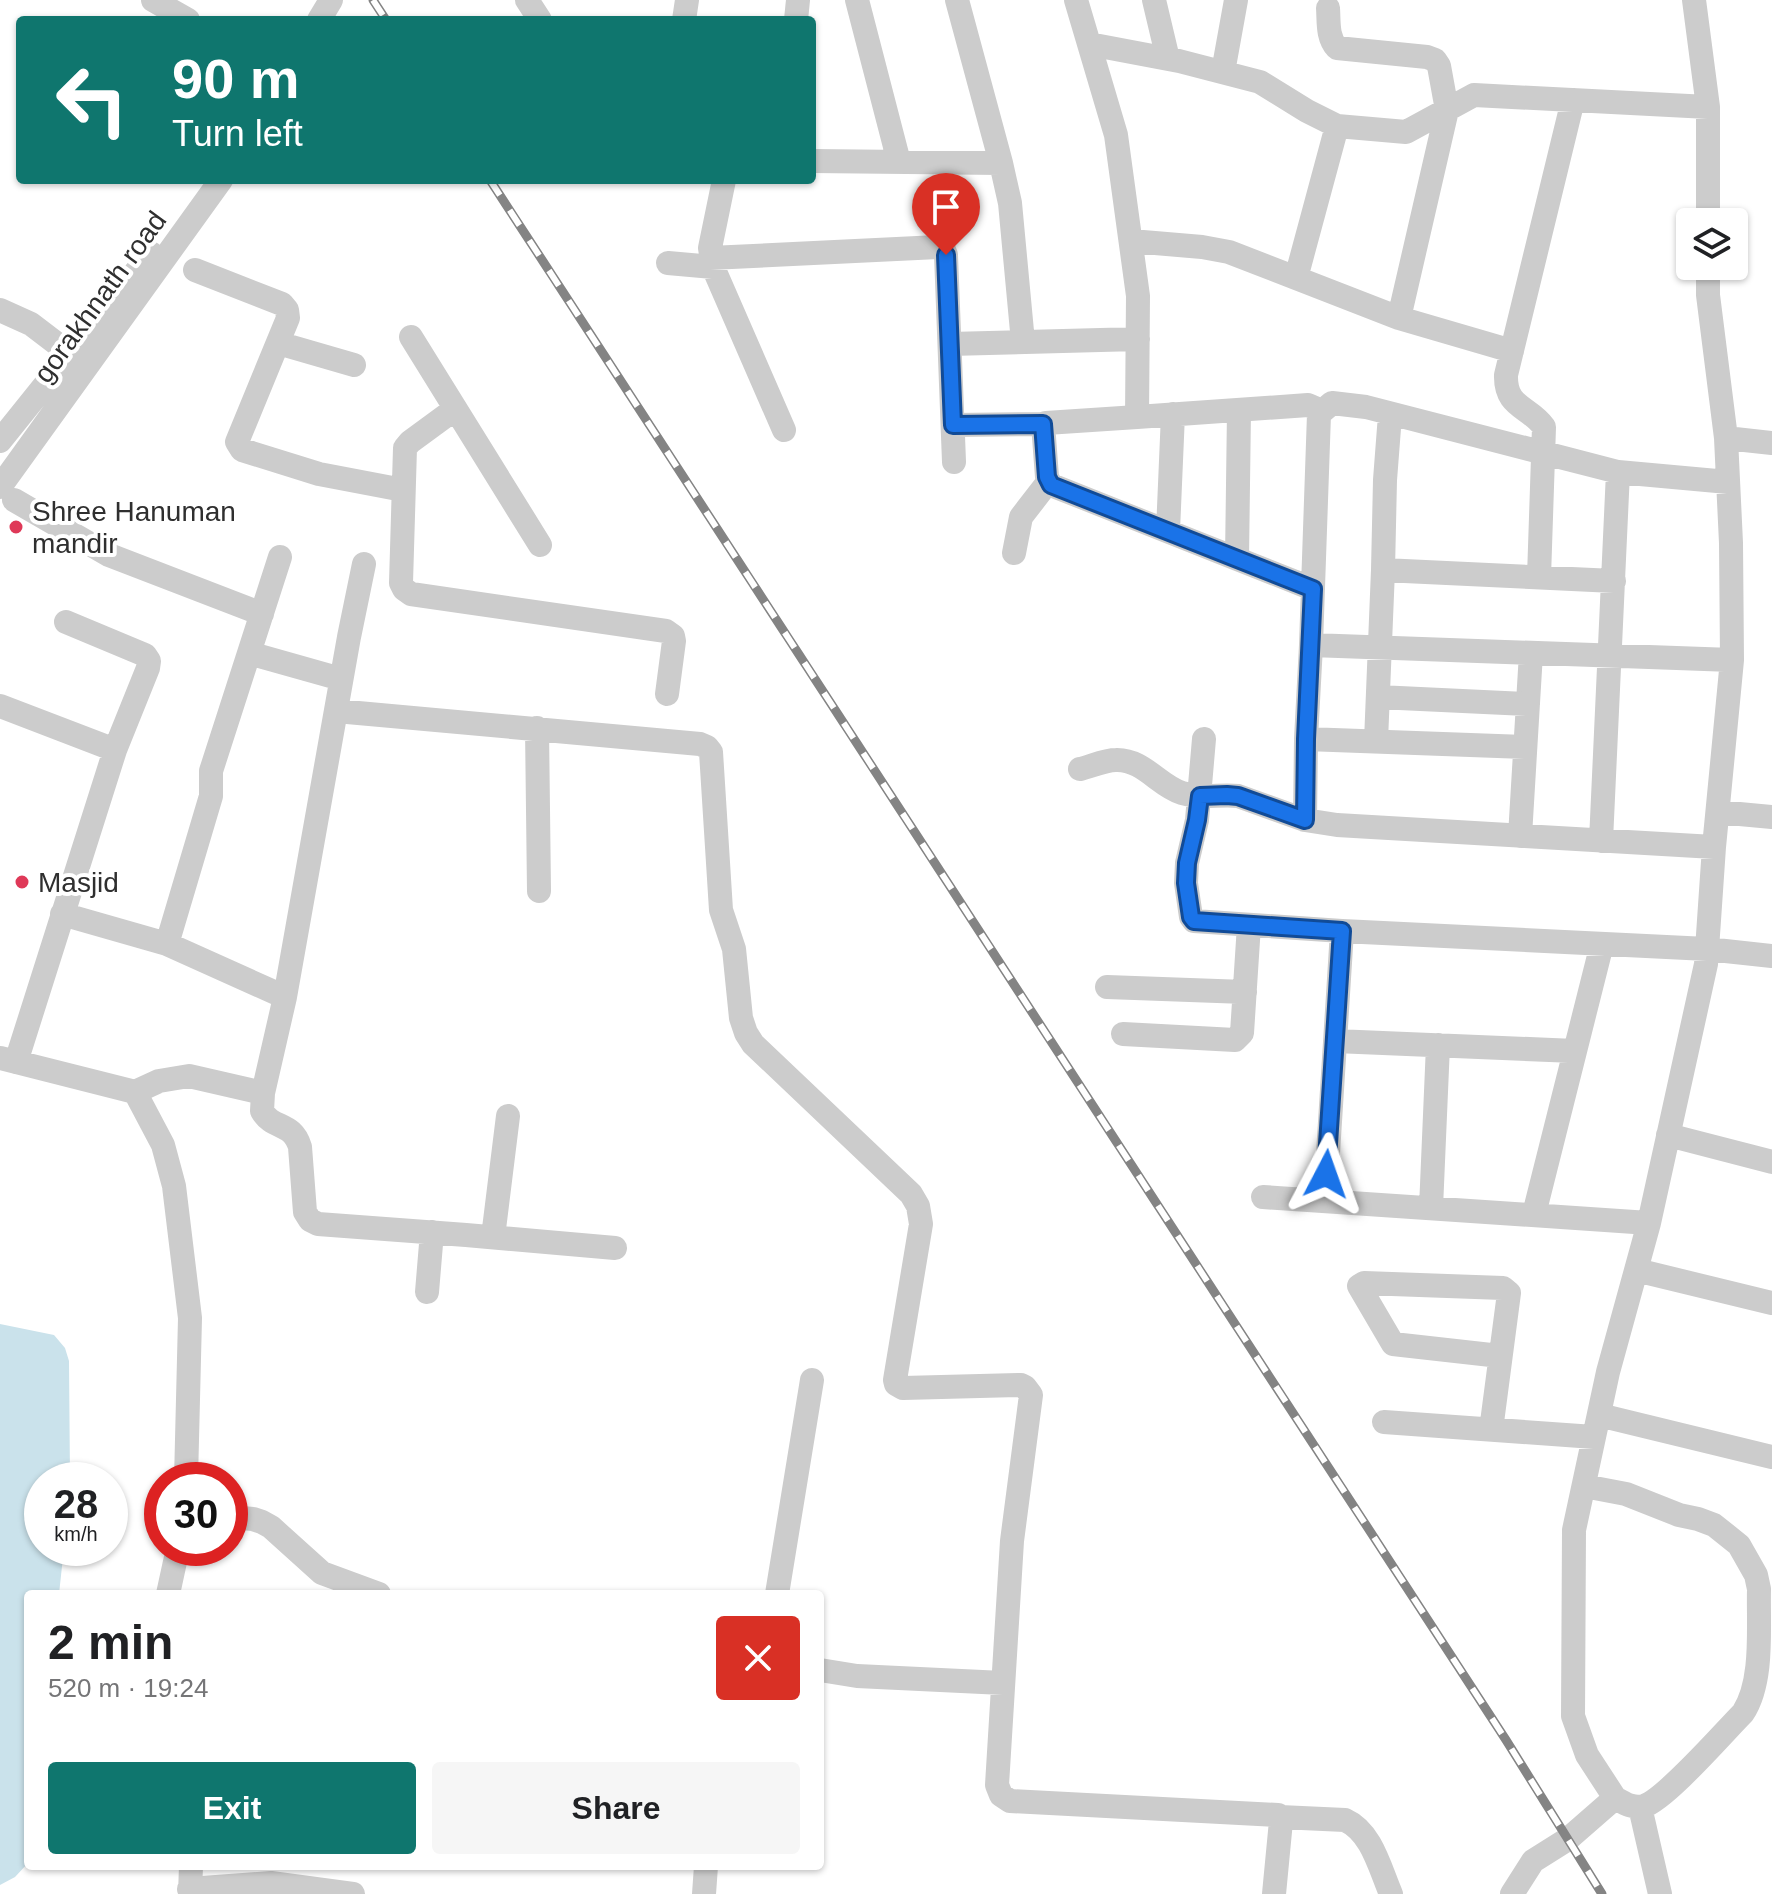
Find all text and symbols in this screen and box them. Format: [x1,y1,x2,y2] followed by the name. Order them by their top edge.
[172,47,300,110] text: 90 m
[40,48,144,152] icon: left
[172,113,303,154] text: Turn left
[912,173,980,255] pin
[924,185,968,229] icon: arrive
[28,205,172,389] street label: gorakhnath road
[1676,208,1748,280] map controls
[1676,208,1748,280] button: layers
[32,496,236,559] place label: Shree Hanuman mandir
[7,518,25,536] marker: Shree Hanuman mandir
[38,867,119,898] place label: Masjid
[13,873,31,891] marker: Masjid
[1284,1132,1368,1216] position arrow
[144,1462,248,1566] speed limit sign: 30
[54,1482,98,1526] text: 28
[54,1523,98,1545] text: km/h
[48,1616,173,1669] text: 2 min
[716,1616,800,1700] button: close
[48,1673,208,1703] text: 520 m · 19:24
[48,1762,416,1854] button: Exit
[432,1762,800,1854] button: Share

